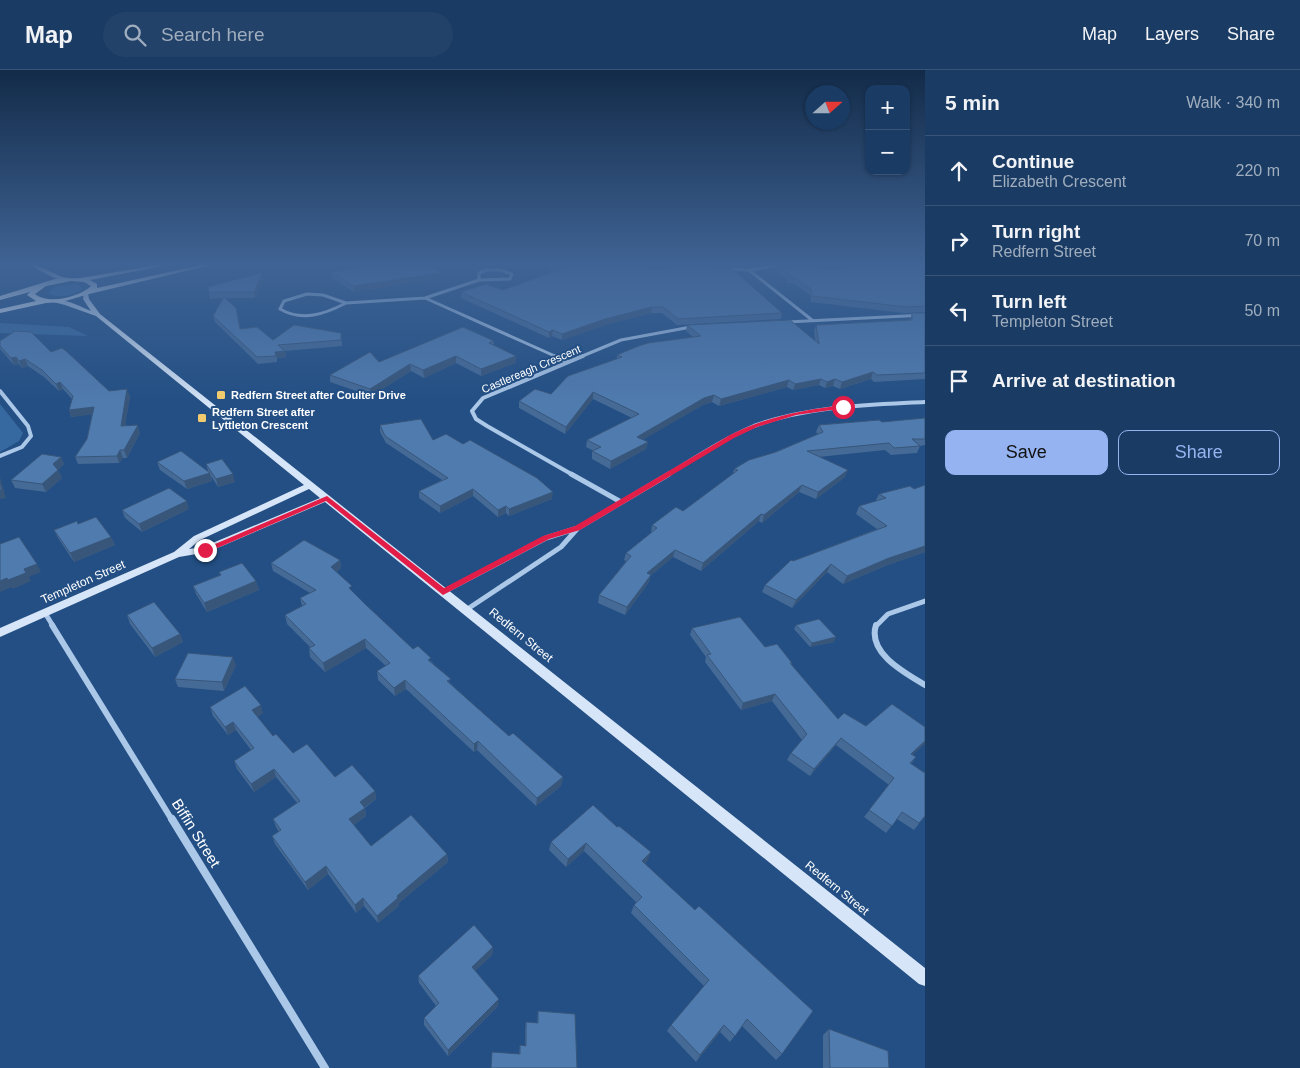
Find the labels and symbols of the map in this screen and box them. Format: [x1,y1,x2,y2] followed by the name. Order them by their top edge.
[805,85,850,130] north arrow
[480,343,582,395] street label: Castlereagh Crescent
[215,389,227,401] marker: Redfern Street after Coulter Drive
[231,389,406,401] place label: Redfern Street after Coulter Drive
[832,396,855,419] route start
[212,406,315,431] place label: Redfern Street after Lyttleton Crescent
[196,412,208,424] marker: Redfern Street after Lyttleton Crescent
[194,539,217,562] route end
[39,557,128,607] street label: Templeton Street
[486,605,556,665] street label: Redfern Street
[169,795,225,871] street label: Biffin Street
[802,858,872,918] street label: Redfern Street

